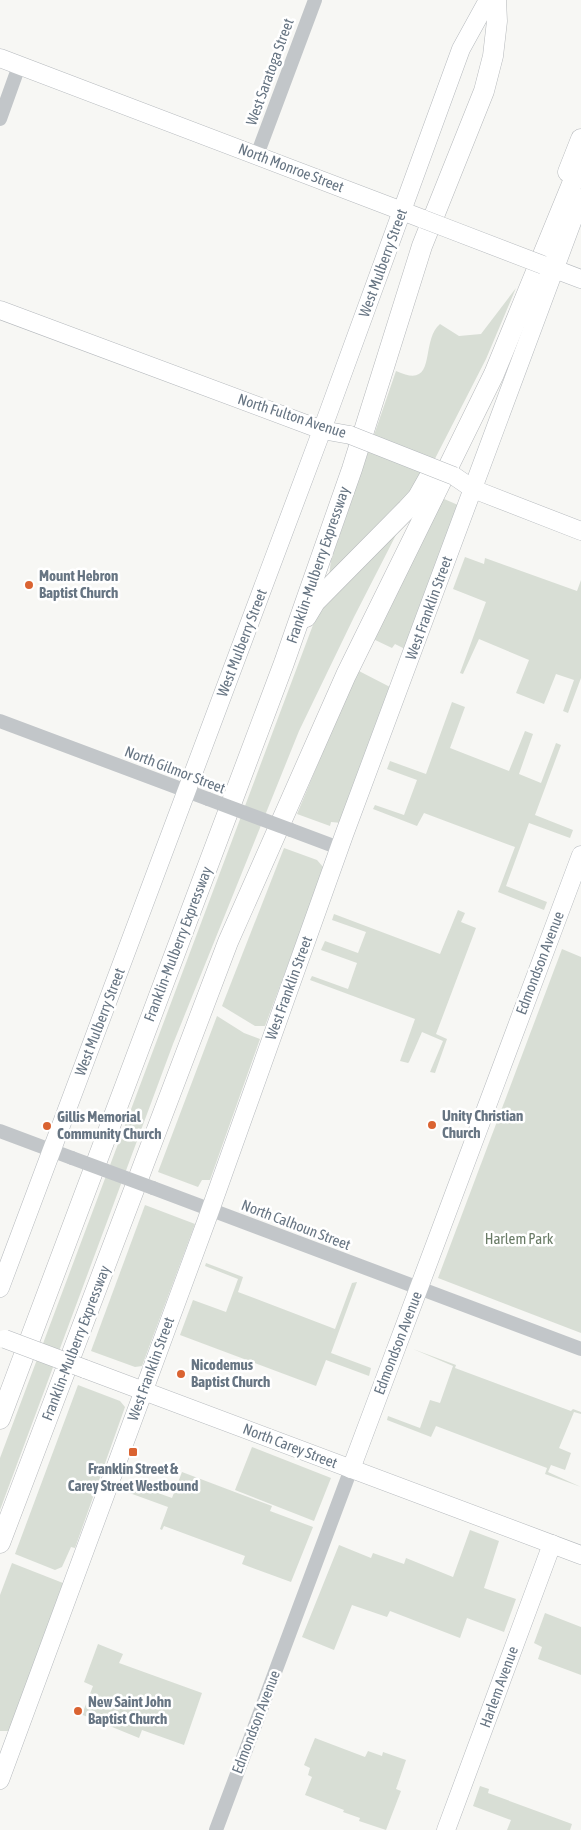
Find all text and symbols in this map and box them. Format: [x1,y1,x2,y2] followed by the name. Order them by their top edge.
[242,16,297,128] street label: West Saratoga Street
[236,140,346,195] street label: North Monroe Street
[355,206,410,319] street label: West Mulberry Street
[236,390,349,441] street label: North Fulton Avenue
[283,484,352,646] street label: Franklin-Mulberry Expressway
[402,554,455,662] street label: West Franklin Street
[39,567,118,601] place label: Mount Hebron Baptist Church
[23,579,35,591] marker: Mount Hebron Baptist Church
[213,587,270,699] street label: West Mulberry Street
[122,743,228,797] street label: North Gilmor Street
[140,864,215,1024] street label: Franklin-Mulberry Expressway
[512,909,567,1017] street label: Edmondson Avenue
[262,934,315,1042] street label: West Franklin Street
[71,966,128,1078] street label: West Mulberry Street
[442,1107,523,1141] place label: Unity Christian Church
[57,1108,161,1142] place label: Gillis Memorial Community Church
[426,1119,438,1131] marker: Unity Christian Church
[41,1120,53,1132] marker: Gillis Memorial Community Church
[239,1196,353,1253] street label: North Calhoun Street
[485,1230,554,1247] park label: Harlem Park
[38,1263,113,1423] street label: Franklin-Mulberry Expressway
[370,1289,425,1397] street label: Edmondson Avenue
[124,1315,177,1423] street label: West Franklin Street
[191,1356,270,1390] place label: Nicodemus Baptist Church
[175,1368,187,1380] marker: Nicodemus Baptist Church
[241,1420,340,1471] street label: North Carey Street
[127,1446,139,1458] marker: Franklin Street & Carey Street Westbound
[68,1460,198,1494] place label: Franklin Street & Carey Street Westbound
[476,1644,521,1730] street label: Harlem Avenue
[228,1668,283,1776] street label: Edmondson Avenue
[88,1693,171,1727] place label: New Saint John Baptist Church
[72,1705,84,1717] marker: New Saint John Baptist Church

